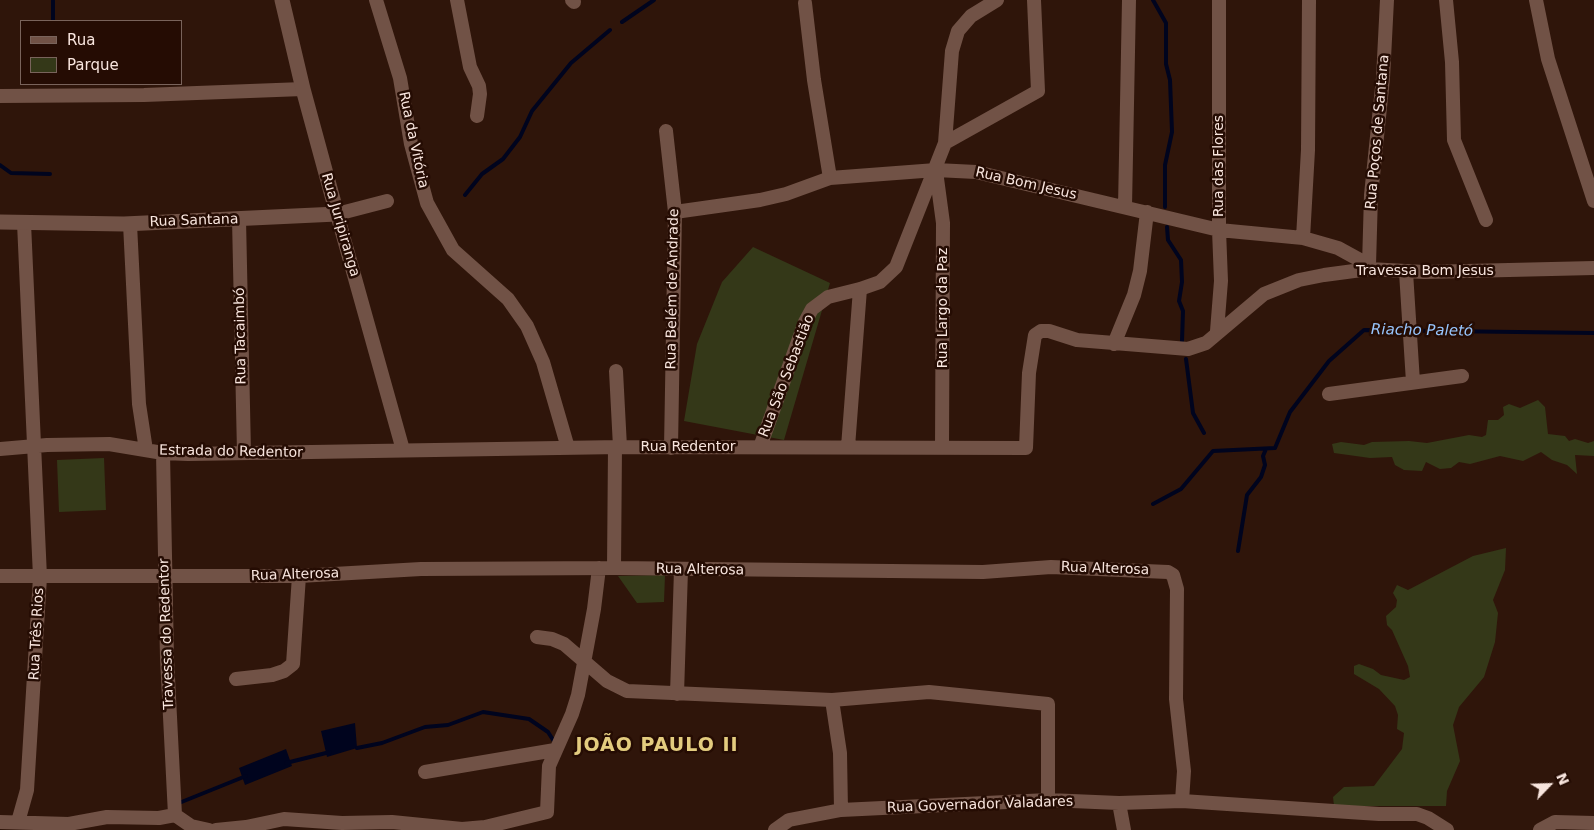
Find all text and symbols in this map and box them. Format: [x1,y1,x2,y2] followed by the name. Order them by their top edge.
[20,20,182,85] legend
[67,31,95,49] text: Rua
[1363,54,1393,210] street label: Rua Poços de Santana
[67,56,119,74] text: Parque
[395,90,431,190] street label: Rua da Vitória
[1211,115,1227,217] street label: Rua das Flores
[974,164,1078,204] street label: Rua Bom Jesus
[317,171,363,279] street label: Rua Juripiranga
[663,208,683,370] street label: Rua Belém de Andrade
[149,211,239,231] street label: Rua Santana
[935,248,951,368] street label: Rua Largo da Paz
[1356,263,1494,279] street label: Travessa Bom Jesus
[232,287,250,385] street label: Rua Tacaimbó
[756,312,818,440] street label: Rua São Sebastião
[1371,321,1473,341] water label: Riacho Paletó
[641,439,735,455] street label: Rua Redentor
[159,442,303,462] street label: Estrada do Redentor
[156,558,178,710] street label: Travessa do Redentor
[1061,559,1149,579] street label: Rua Alterosa
[656,561,744,579] street label: Rua Alterosa
[251,565,339,585] street label: Rua Alterosa
[26,587,48,681] street label: Rua Três Rios
[574,735,740,757] district label: JOÃO PAULO II
[1524,760,1574,810] north arrow
[1553,770,1572,788] text: N
[887,793,1073,817] street label: Rua Governador Valadares

